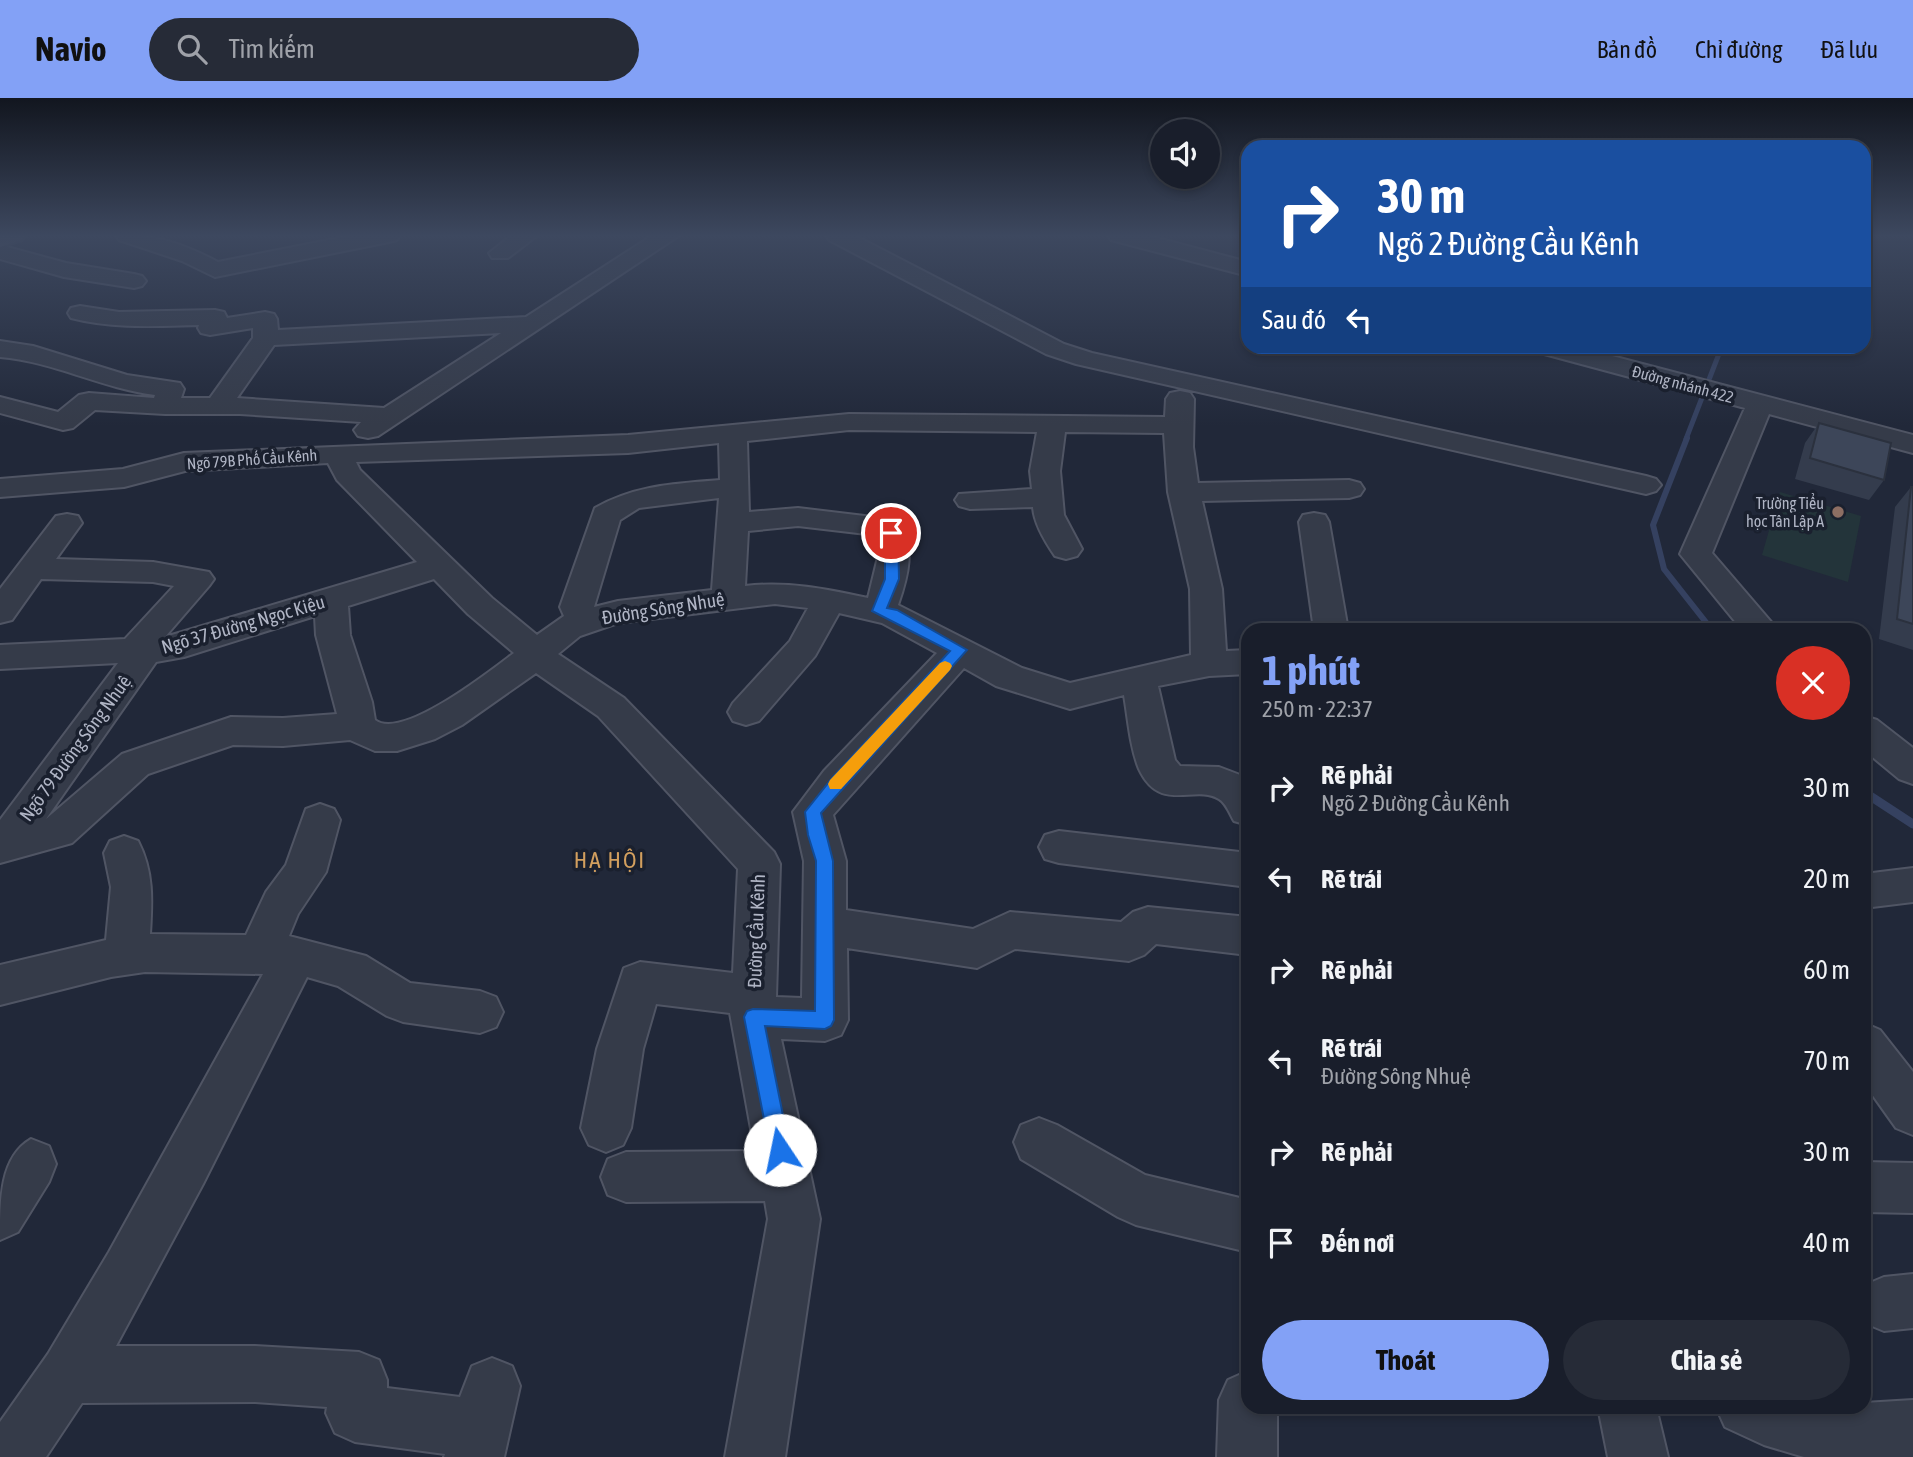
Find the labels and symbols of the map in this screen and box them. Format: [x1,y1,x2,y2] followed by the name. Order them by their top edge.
[1630,362,1736,407] street label: Đường nhánh 422
[186,444,318,474] street label: Ngõ 79B Phố Cầu Kênh
[1746,493,1824,531] place label: Trường Tiểu học Tân Lập A
[861,503,921,563] pin
[1830,504,1846,520] marker: Trường Tiểu học Tân Lập A
[600,587,726,629] street label: Đường Sông Nhuệ
[159,590,327,658] street label: Ngõ 37 Đường Ngọc Kiệu
[15,671,135,825] street label: Ngõ 79 Đường Sông Nhuệ
[574,847,646,873] district label: HẠ HỘI
[743,874,769,988] street label: Đường Cầu Kênh
[743,1113,817,1187] position arrow

